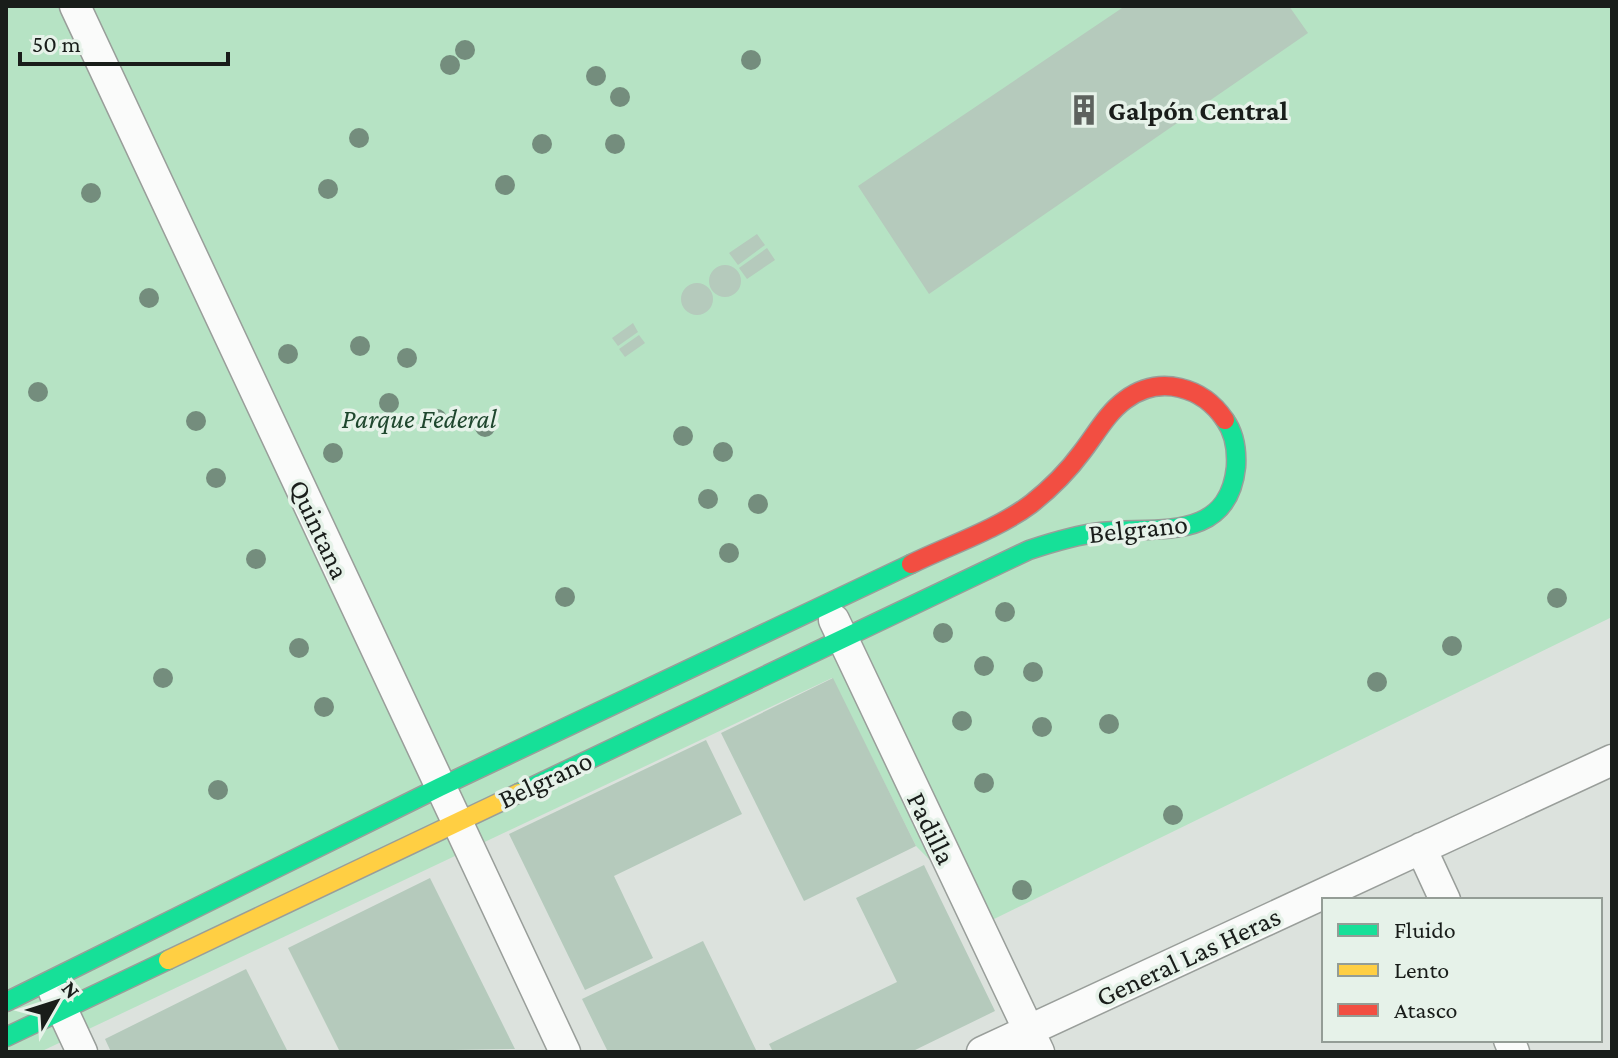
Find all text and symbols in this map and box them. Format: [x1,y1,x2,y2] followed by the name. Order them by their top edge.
[20,16,228,66] scale bar
[32,30,81,57] text: 50 m
[1067,93,1101,127] building icon: Galpón Central
[1108,95,1288,126] place label: Galpón Central
[341,403,498,434] park label: Parque Federal
[283,475,356,584] street label: Quintana
[1087,508,1189,549] street label: Belgrano
[493,744,597,815] street label: Belgrano
[901,787,962,869] street label: Padilla
[1322,898,1602,1042] legend
[1091,900,1285,1013] street label: General Las Heras
[1394,916,1456,943] text: Fluido
[1394,956,1449,983] text: Lento
[16,962,96,1042] north arrow
[57,976,86,1003] text: N
[1394,996,1458,1023] text: Atasco

